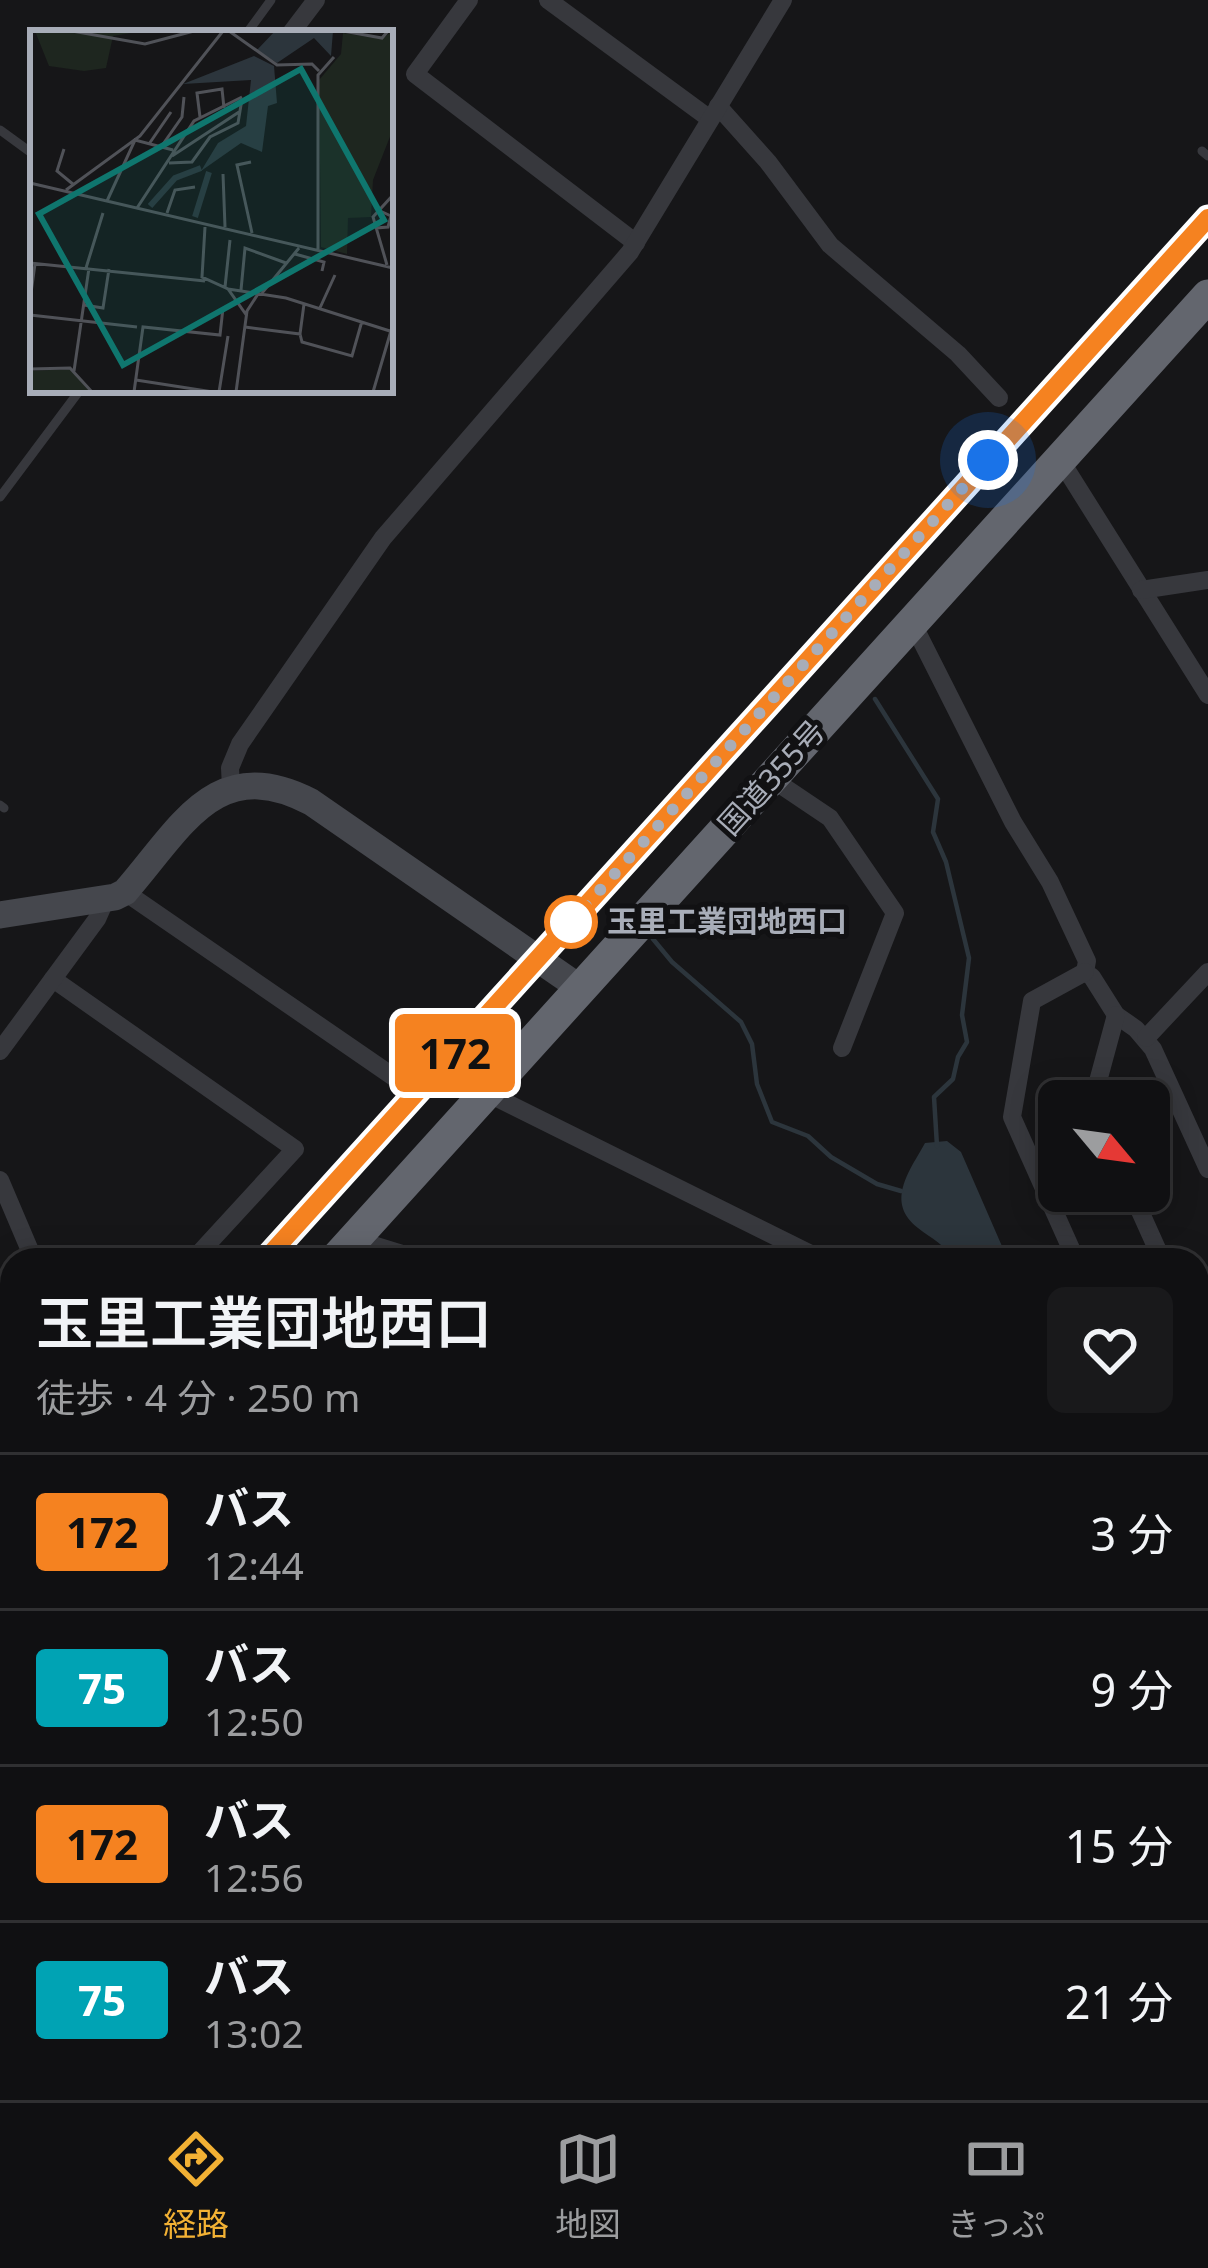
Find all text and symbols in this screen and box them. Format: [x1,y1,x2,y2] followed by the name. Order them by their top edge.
[30,30,393,393] inset map
[958,430,1018,490] your location
[708,711,833,843] street label: 国道355号
[546,897,596,947] marker: 玉里工業団地西口
[607,900,847,941] place label: 玉里工業団地西口
[386,1014,524,1092] line badge: 172
[419,1024,491,1081] text: 172
[1038,1080,1170,1212] north arrow
[1038,1080,1170,1212] map controls
[36,1283,492,1361] text: 玉里工業団地西口
[1047,1287,1173,1413] button: heart
[36,1370,360,1423] text: 徒歩 · 4 分 · 250 m
[204,1477,294,1538] text: バス
[66,1503,138,1560] text: 172
[1091,1503,1173,1564] text: 3 分
[204,1538,304,1591] text: 12:44
[204,1633,294,1694] text: バス
[78,1659,126,1716] text: 75
[1091,1659,1173,1720] text: 9 分
[204,1694,304,1747] text: 12:50
[204,1789,294,1850] text: バス
[66,1815,138,1872] text: 172
[1065,1815,1173,1876] text: 15 分
[204,1850,304,1903] text: 12:56
[204,1945,294,2006] text: バス
[78,1971,126,2028] text: 75
[1065,1971,1173,2032] text: 21 分
[204,2006,304,2059] text: 13:02
[163,2126,229,2246] tab: 経路
[555,2126,621,2246] tab: 地図
[947,2126,1045,2246] tab: きっぷ

